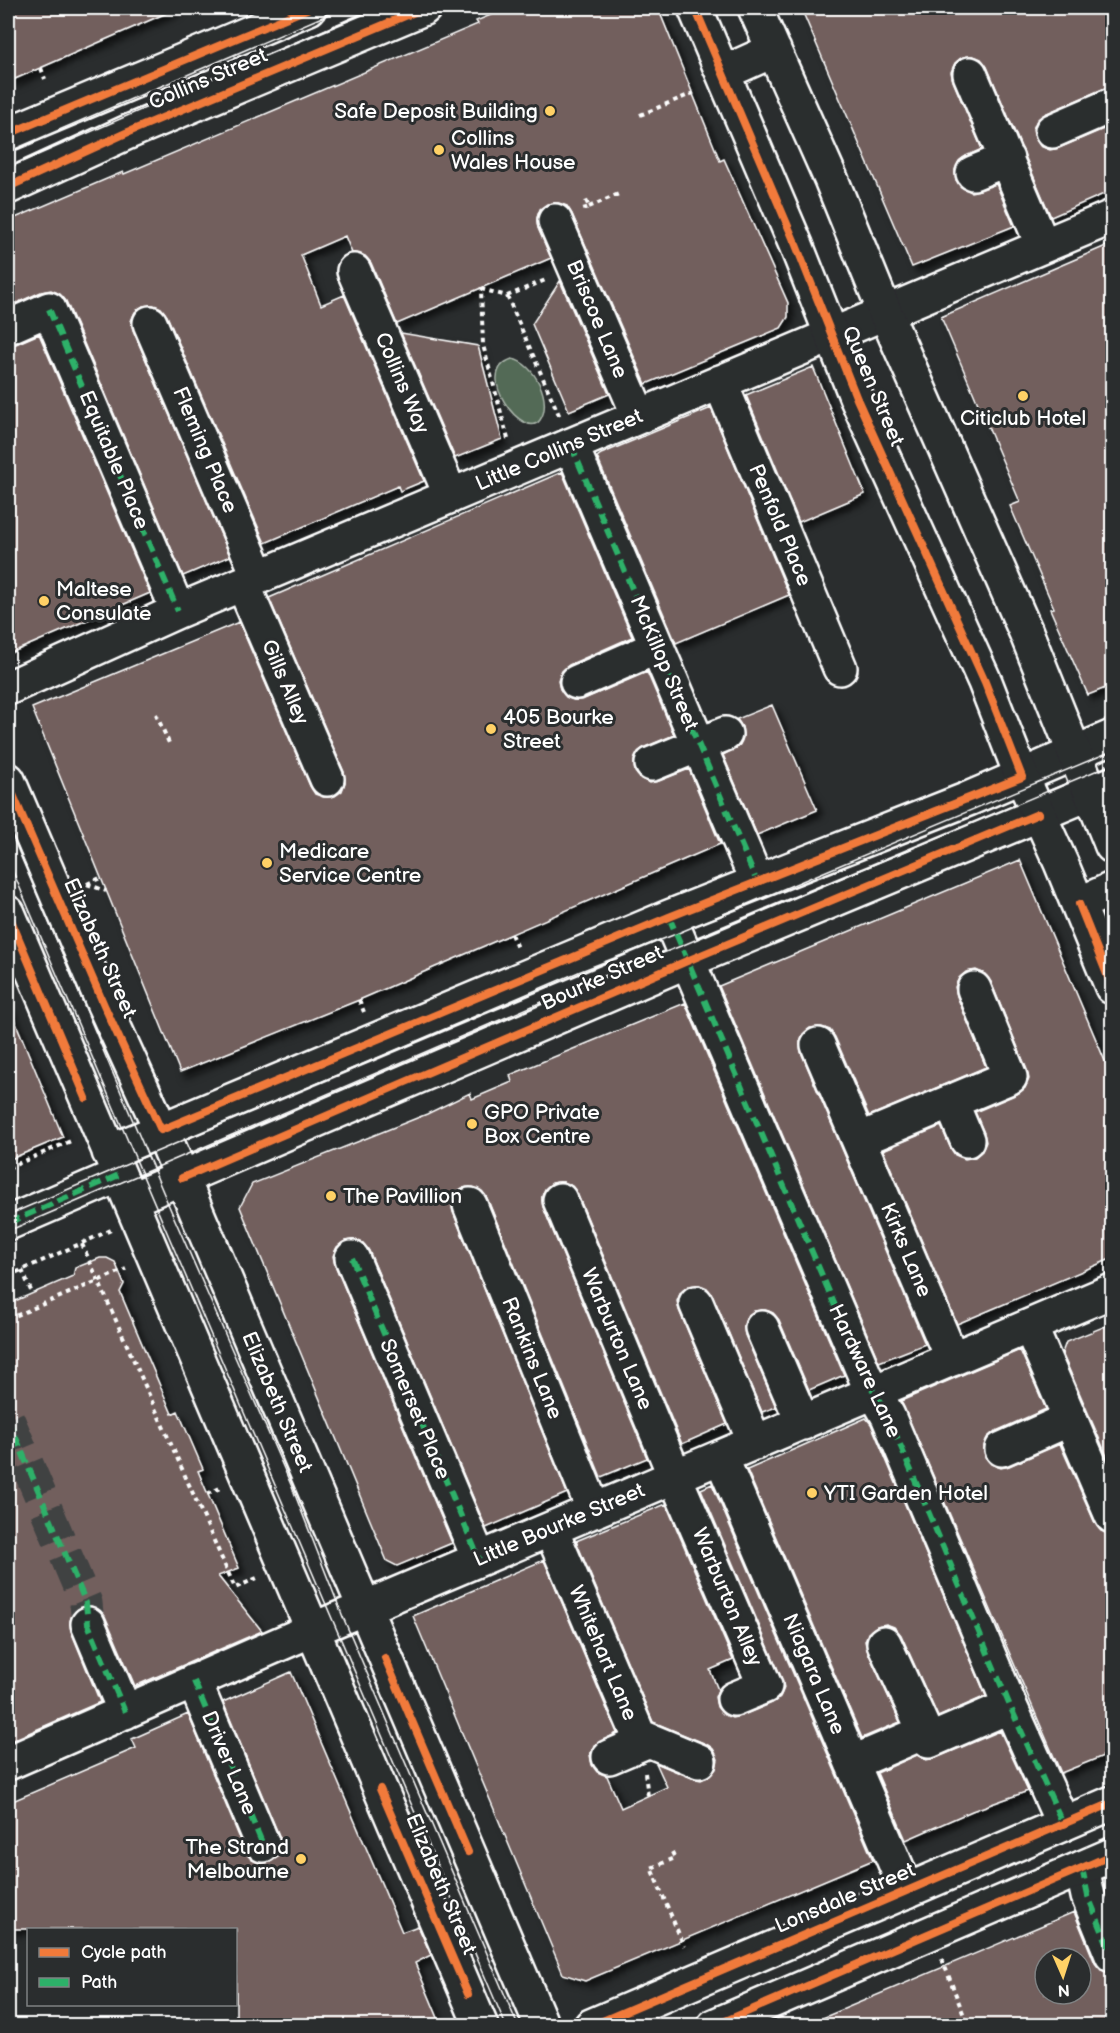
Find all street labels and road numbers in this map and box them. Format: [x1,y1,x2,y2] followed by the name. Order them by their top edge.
[145,43,272,115] street label: Collins Street
[561,256,633,382] street label: Briscoe Lane
[837,322,910,450] street label: Queen Street
[369,329,435,438] street label: Collins Way
[167,383,243,517] street label: Fleming Place
[74,387,154,533] street label: Equitable Place
[472,403,647,496] street label: Little Collins Street
[743,460,817,590] street label: Penfold Place
[624,592,704,735] street label: McKillop Street
[256,636,314,729] street label: Gills Alley
[58,874,142,1022] street label: Elizabeth Street
[537,940,667,1016] street label: Bourke Street
[875,1199,937,1301] street label: Kirks Lane
[576,1264,658,1414] street label: Warburton Lane
[496,1293,568,1423] street label: Rankins Lane
[823,1300,907,1442] street label: Hardware Lane
[236,1328,318,1477] street label: Elizabeth Street
[374,1335,456,1483] street label: Somerset Place
[470,1477,649,1572] street label: Little Bourke Street
[687,1524,768,1670] street label: Warburton Alley
[563,1582,643,1724] street label: Whitehart Lane
[777,1610,851,1738] street label: Niagara Lane
[196,1707,262,1819] street label: Driver Lane
[400,1810,482,1959] street label: Elizabeth Street
[771,1857,919,1939] street label: Lonsdale Street

